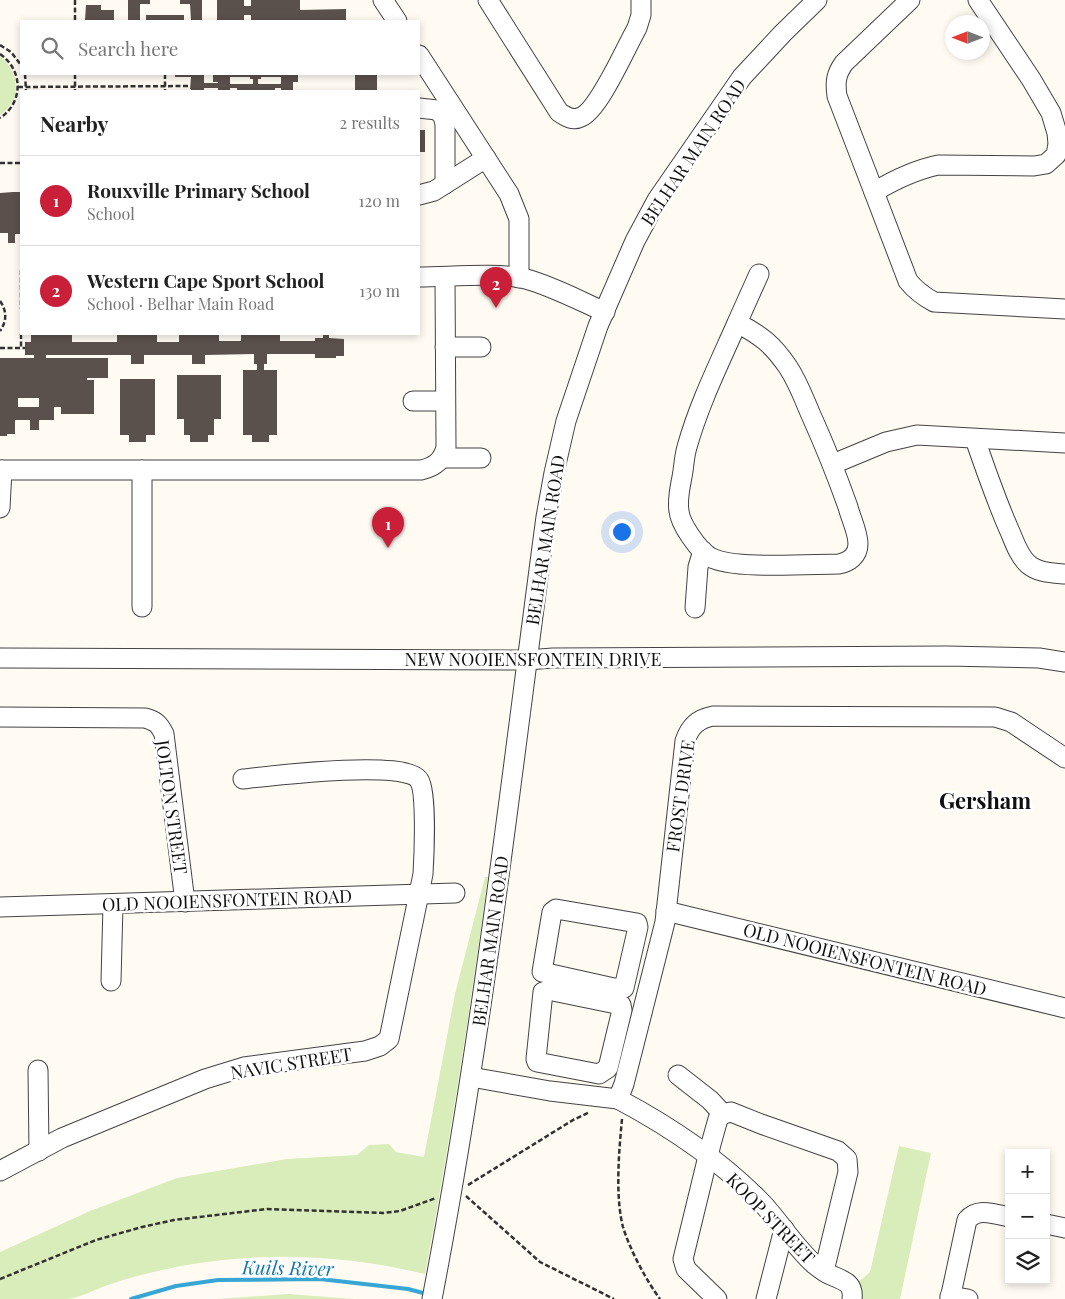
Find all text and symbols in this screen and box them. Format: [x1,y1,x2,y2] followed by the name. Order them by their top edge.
[945,15,990,60] north arrow
[20,20,420,75] search box
[38,34,66,62] icon: search
[78,35,178,61] text: Search here
[635,74,751,230] street label: BELHAR MAIN ROAD
[40,109,109,137] text: Nearby
[340,112,400,133] text: 2 results
[87,177,310,203] text: Rouxville Primary School
[53,190,59,211] text: 1
[359,190,400,211] text: 120 m
[87,203,135,224] text: School
[87,267,324,293] text: Western Cape Sport School
[480,267,512,308] pin: 2
[52,280,60,301] text: 2
[359,280,400,301] text: 130 m
[87,293,274,314] text: School · Belhar Main Road
[520,453,570,627] street label: BELHAR MAIN ROAD
[372,507,404,548] pin: 1
[609,519,635,545] your location
[405,647,661,671] street label: NEW NOOIENSFONTEIN DRIVE
[151,737,193,876] street label: JOLTON STREET
[660,738,700,854] street label: FROST DRIVE
[939,785,1031,815] district label: Gersham
[466,854,514,1028] street label: BELHAR MAIN ROAD
[102,884,352,916] street label: OLD NOOIENSFONTEIN ROAD
[741,917,989,1001] street label: OLD NOOIENSFONTEIN ROAD
[228,1042,354,1084] street label: NAVIC STREET
[1005,1149,1050,1284] map controls
[1005,1149,1050,1194] button: +
[722,1167,820,1269] street label: KOOP STREET
[1005,1194,1050,1239] button: −
[1005,1239,1050,1284] button: layers
[241,1253,335,1281] water label: Kuils River

